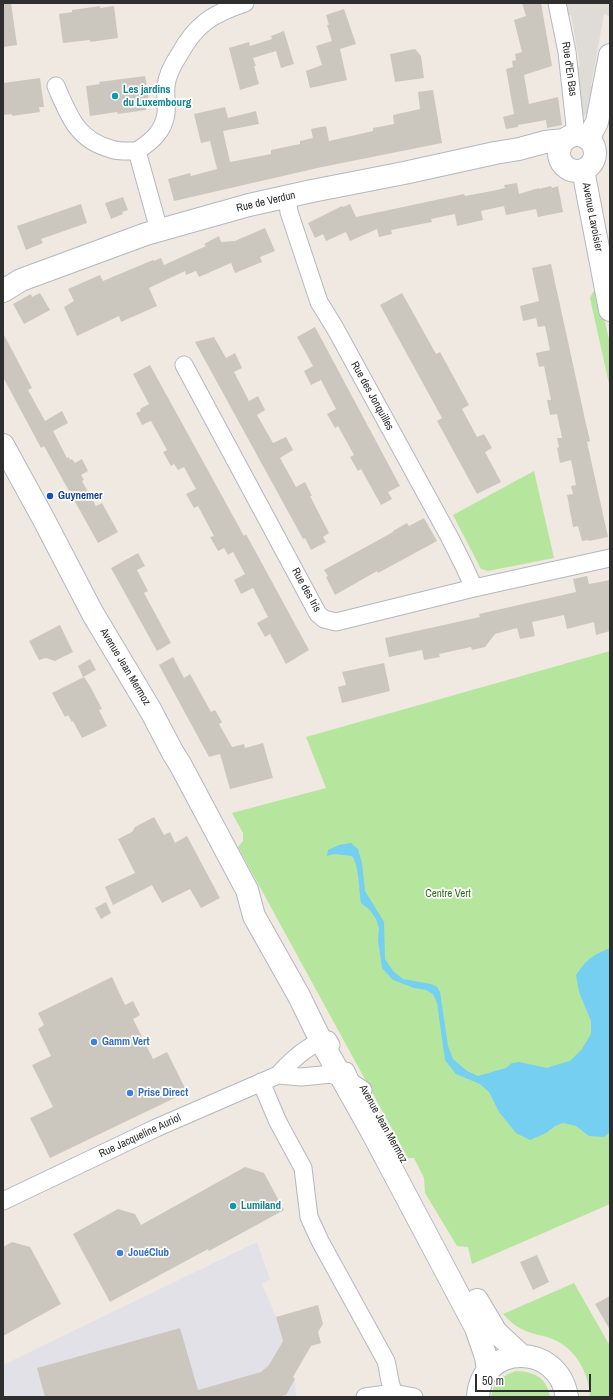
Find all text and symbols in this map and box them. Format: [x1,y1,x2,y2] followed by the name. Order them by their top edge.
[559,41,579,97] street label: Rue d'En Bas
[123,83,191,109] place label: Les jardins du Luxembourg
[110,91,120,101] marker: Les jardins du Luxembourg
[579,181,605,253] street label: Avenue Lavoisier
[235,189,297,215] street label: Rue de Verdun
[348,359,396,433] street label: Rue des Jonquilles
[58,489,103,503] place label: Guynemer
[45,491,55,501] marker: Guynemer
[288,566,324,614] street label: Rue des Iris
[97,626,153,708] street label: Avenue Jean Mermoz
[425,887,471,901] park label: Centre Vert
[102,1035,149,1049] place label: Gamm Vert
[89,1037,99,1047] marker: Gamm Vert
[356,1082,410,1166] street label: Avenue Jean Mermoz
[138,1086,188,1100] place label: Prise Direct
[125,1088,135,1098] marker: Prise Direct
[97,1111,183,1161] street label: Rue Jacqueline Auriol
[241,1199,281,1213] place label: Lumiland
[228,1201,238,1211] marker: Lumiland
[128,1246,169,1260] place label: JouéClub
[115,1248,125,1258] marker: JouéClub
[477,1366,593,1392] scale bar
[482,1373,504,1389] text: 50 m

